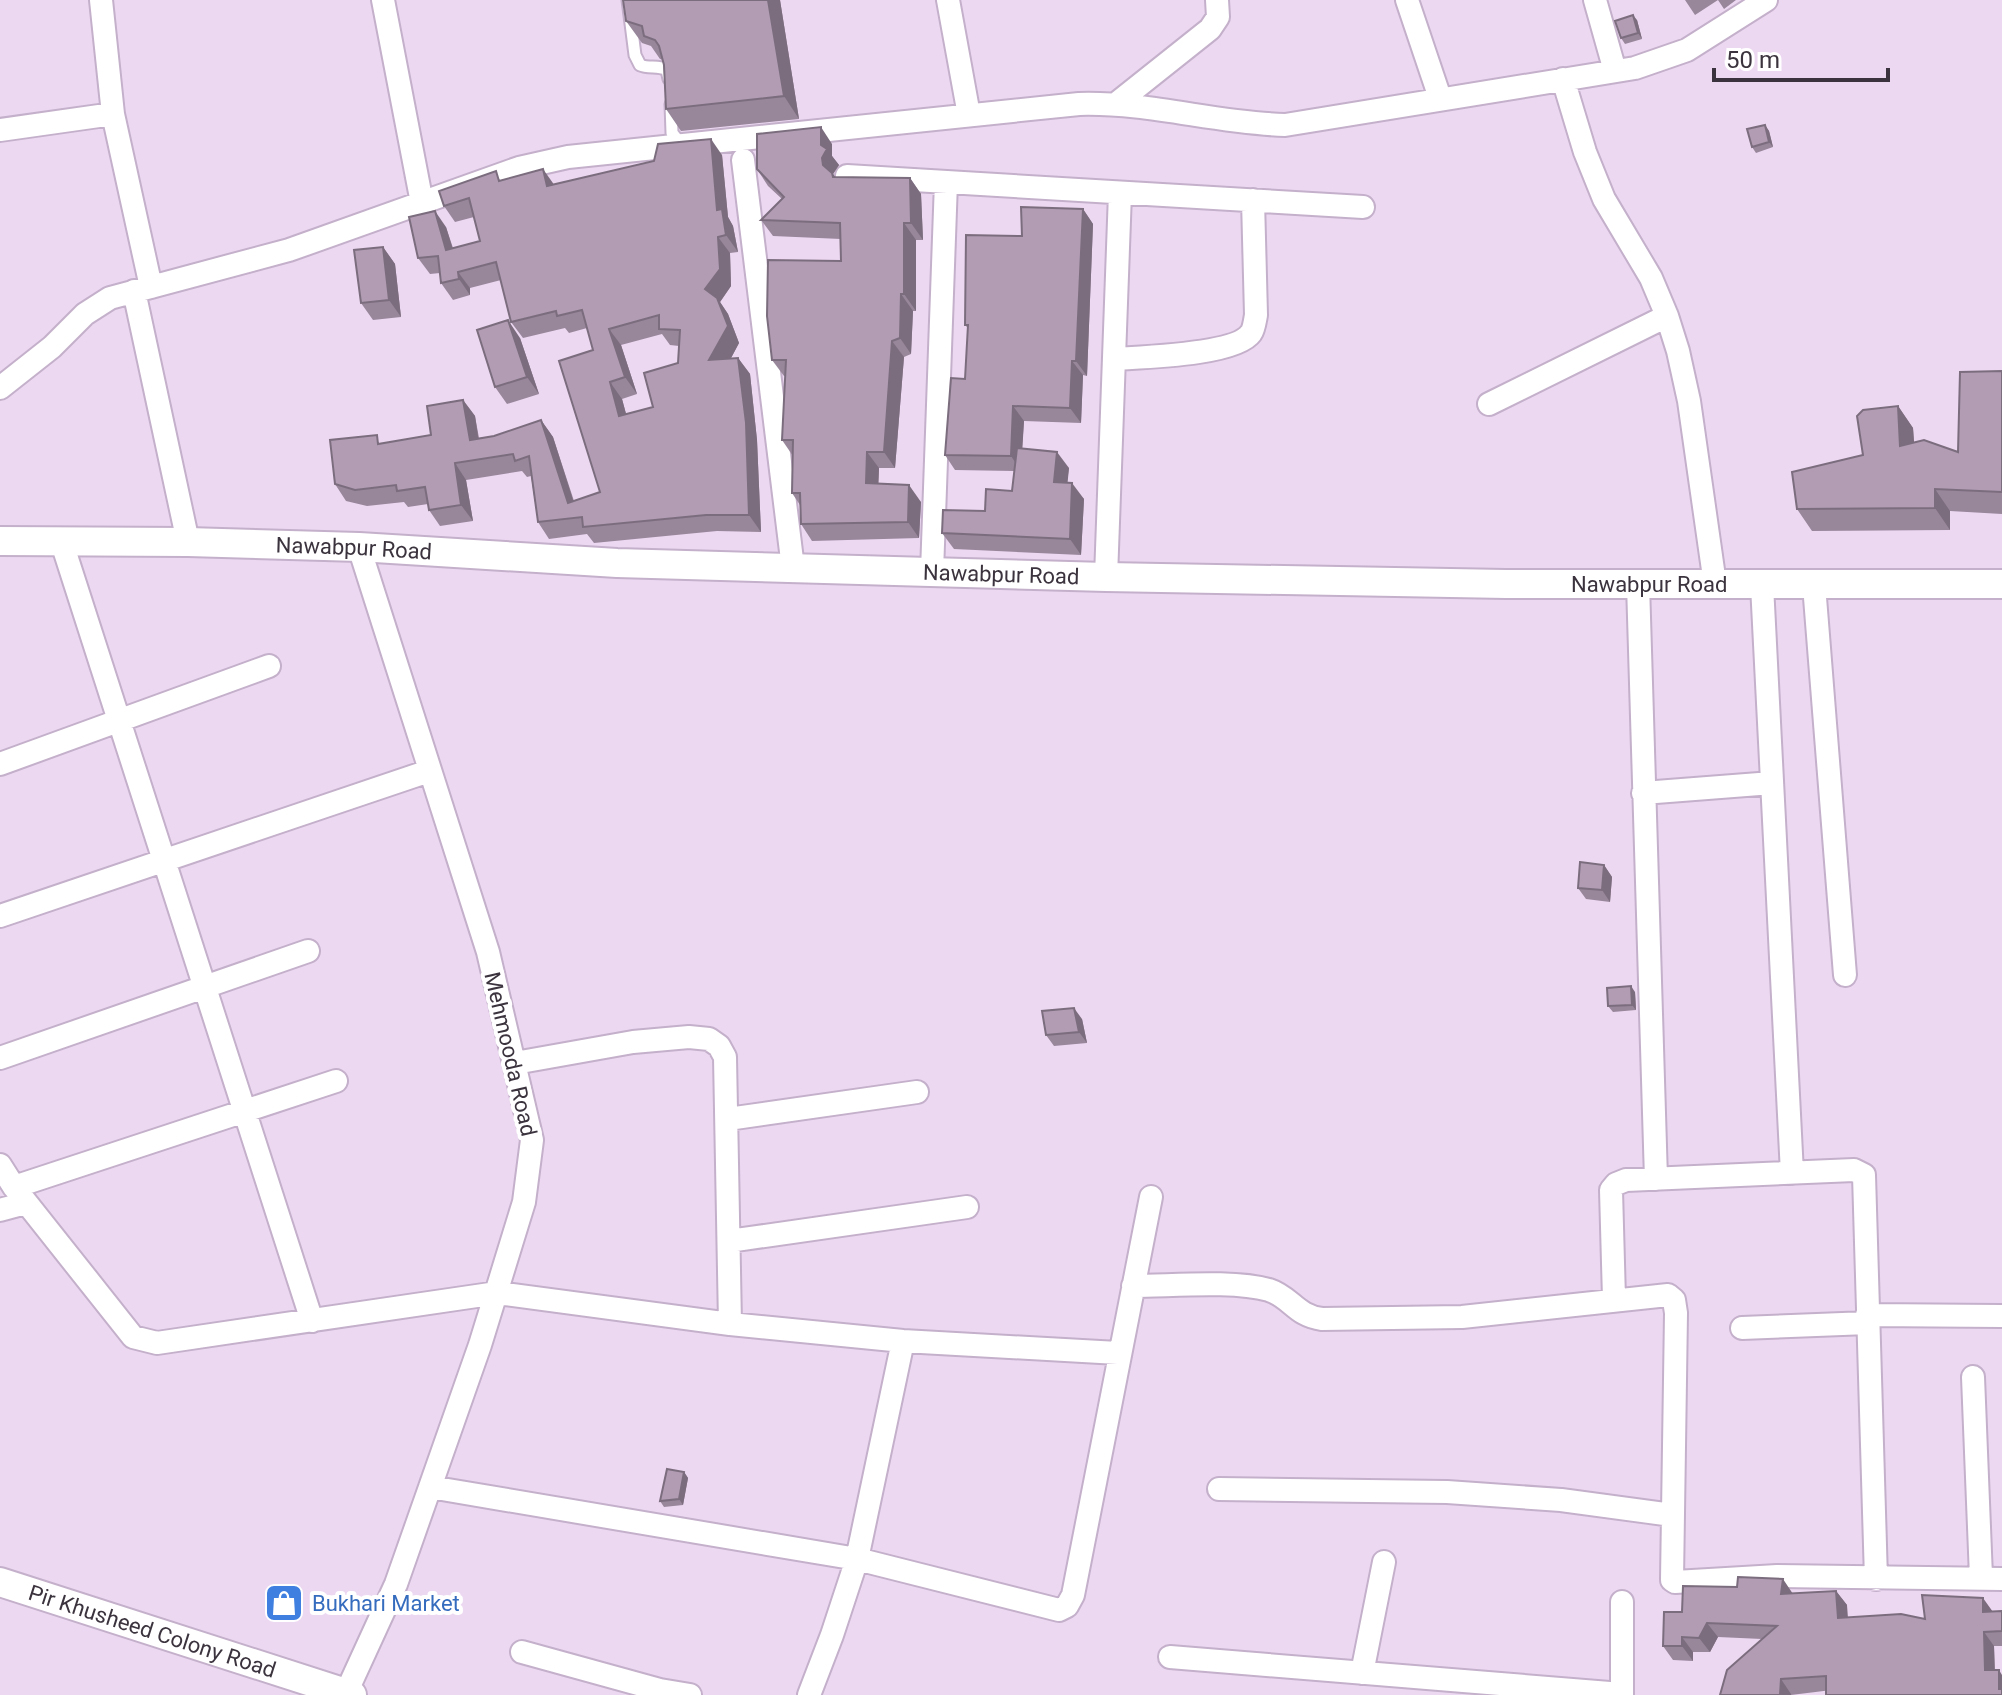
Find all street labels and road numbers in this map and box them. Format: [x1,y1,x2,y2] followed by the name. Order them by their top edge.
[275,533,433,565] street label: Nawabpur Road
[923,560,1080,589] street label: Nawabpur Road
[1571,572,1727,597] street label: Nawabpur Road
[479,970,542,1139] street label: Mehmooda Road
[25,1580,279,1683] street label: Pir Khusheed Colony Road

